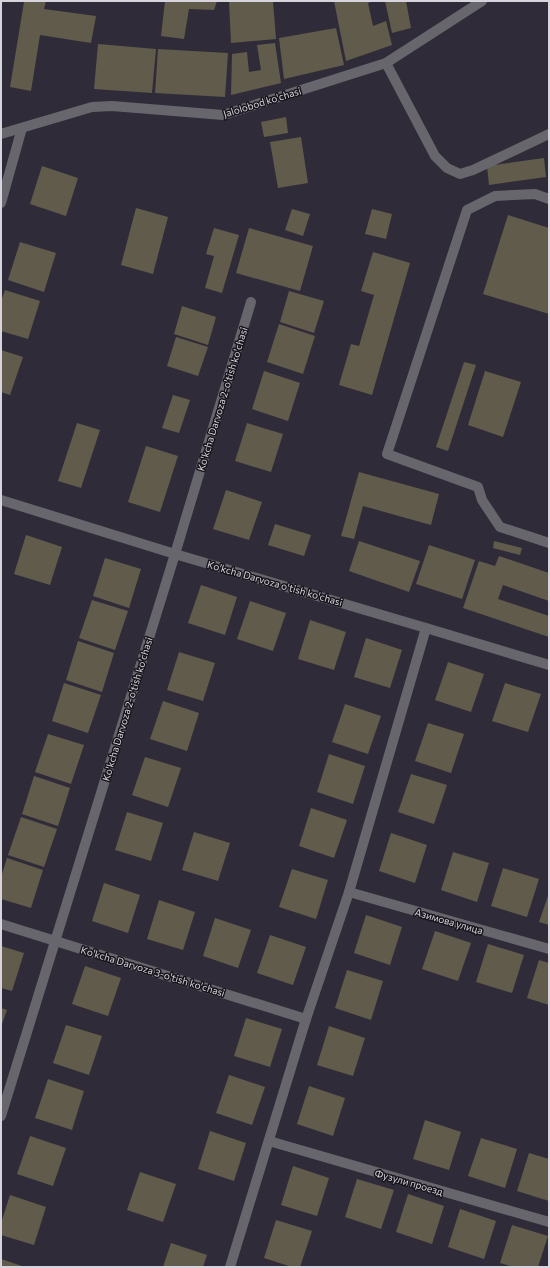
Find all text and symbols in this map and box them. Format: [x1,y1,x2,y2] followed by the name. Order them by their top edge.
[222,84,302,120] street label: Jalolobod ko'chasi
[194,326,250,472] street label: Ko'kcha Darvoza 2-o'tish ko'chasi
[206,558,344,608] street label: Ko'kcha Darvoza o'tish ko'chasi
[99,636,155,782] street label: Ko'kcha Darvoza 2-o'tish ko'chasi
[414,906,484,936] street label: Азимова улица
[80,943,226,999] street label: Ko'kcha Darvoza 3-o'tish ko'chasi
[374,1167,445,1197] street label: Фузули проезд

